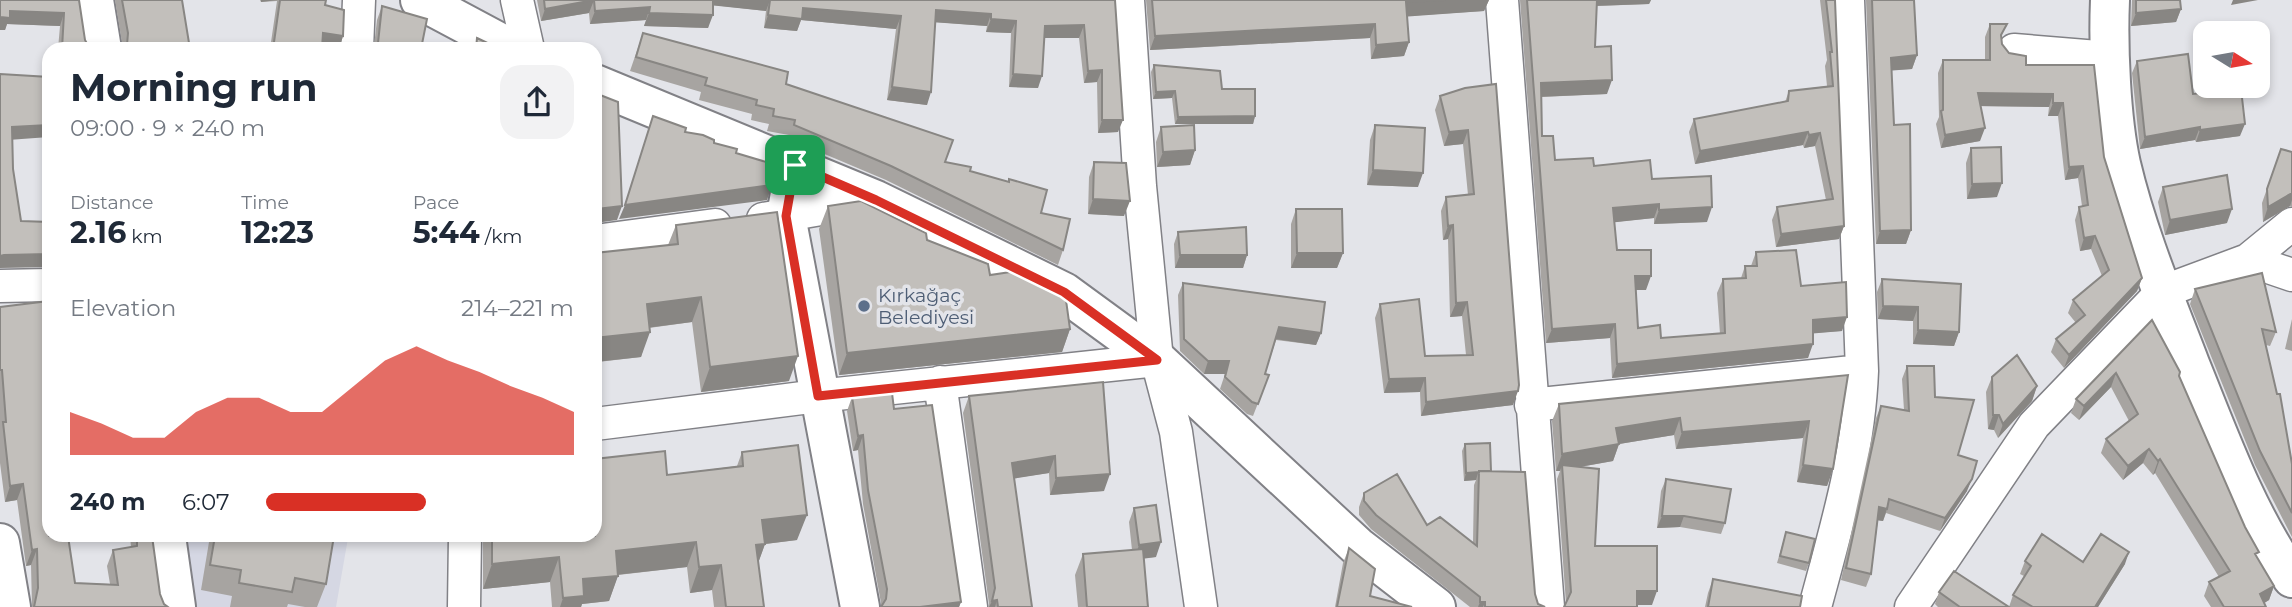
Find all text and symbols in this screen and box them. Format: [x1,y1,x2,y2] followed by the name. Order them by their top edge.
[2193,21,2270,98] north arrow
[2193,21,2270,98] map controls
[70,64,318,111] text: Morning run
[500,65,574,139] button: share
[70,114,265,142] text: 09:00 · 9 × 240 m
[765,135,825,195] pin
[776,146,814,184] icon: arrive
[70,191,153,214] text: Distance
[241,191,289,214] text: Time
[413,191,459,214] text: Pace
[70,214,126,251] text: 2.16
[241,214,314,251] text: 12:23
[413,214,480,251] text: 5:44
[126,225,163,248] text: km
[480,225,523,248] text: /km
[878,284,974,329] place label: Kırkağaç Belediyesi
[70,294,176,322] text: Elevation
[461,294,574,322] text: 214–221 m
[856,298,872,314] marker: Kırkağaç Belediyesi
[70,488,145,516] text: 240 m
[182,488,229,516] text: 6:07

